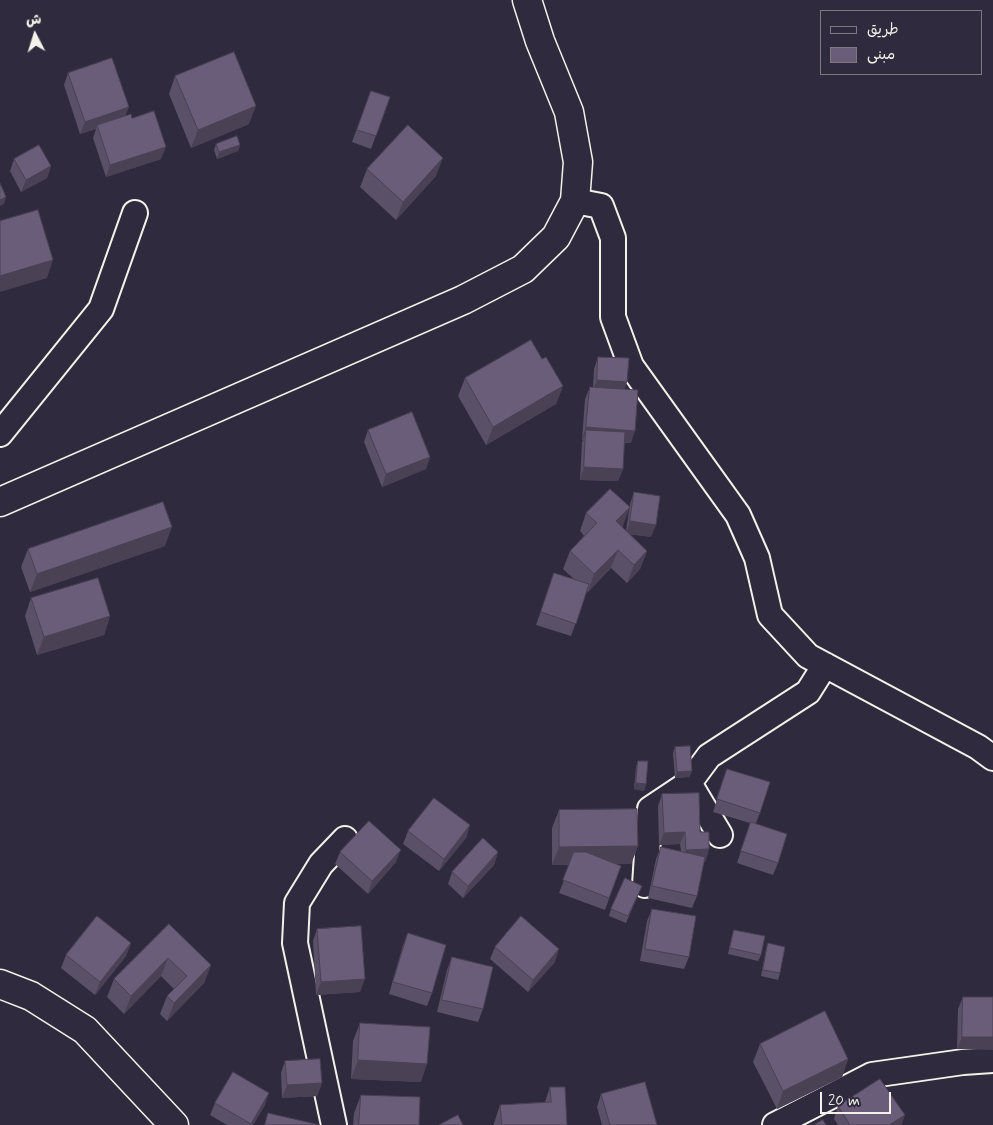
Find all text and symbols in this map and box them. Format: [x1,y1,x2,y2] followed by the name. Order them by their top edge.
[10,10,60,60] north arrow
[25,10,42,30] text: ش
[820,10,983,75] legend
[867,20,899,40] text: طريق
[867,45,895,65] text: مبنى
[823,1082,894,1114] scale bar
[828,1091,860,1111] text: 20 m

